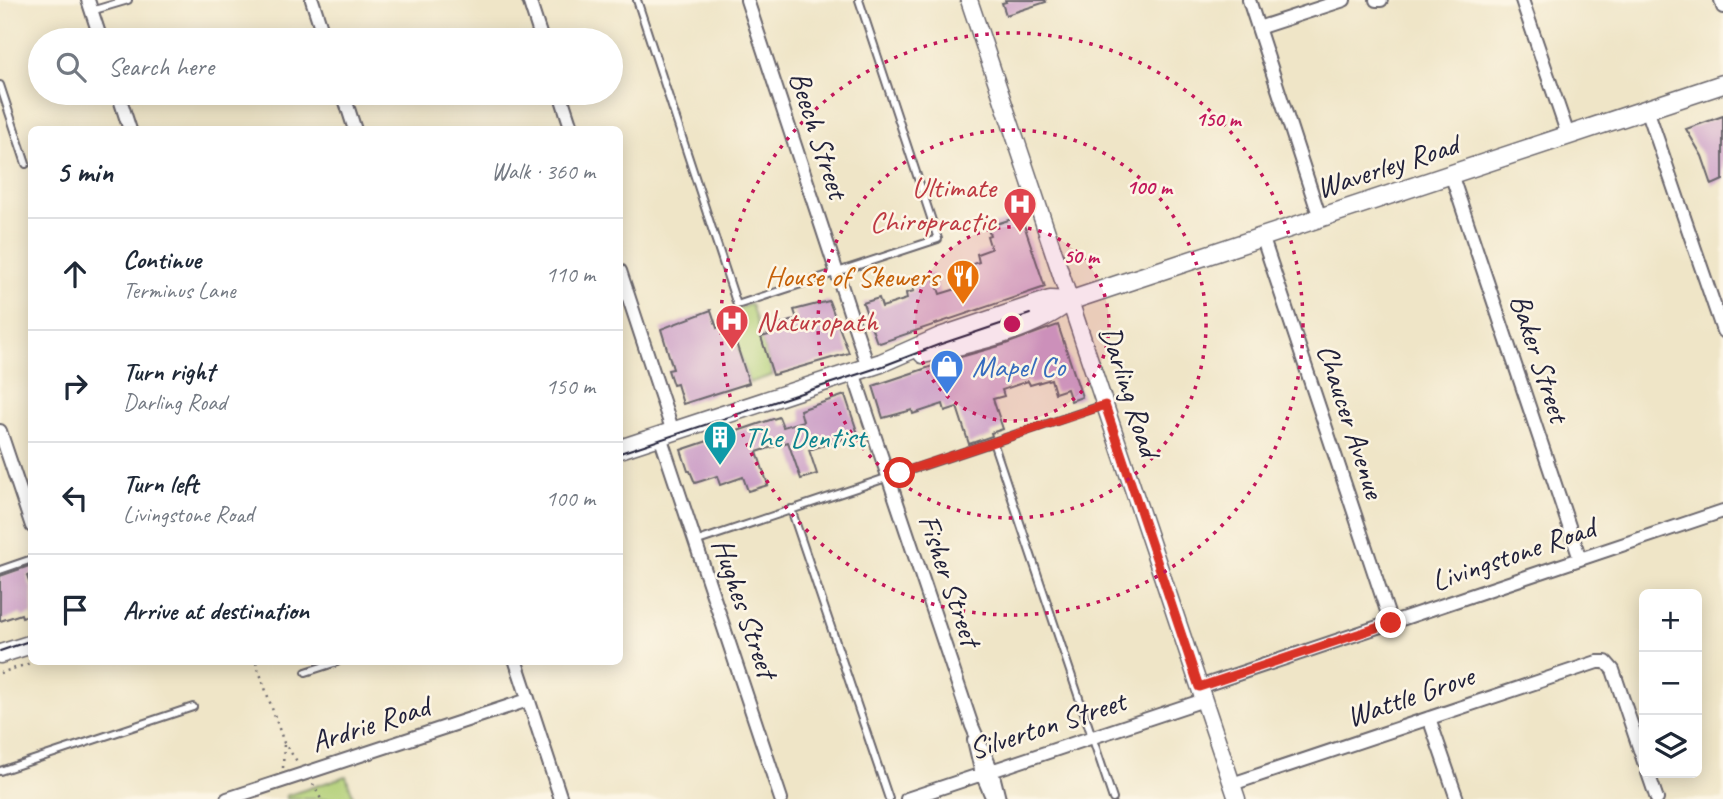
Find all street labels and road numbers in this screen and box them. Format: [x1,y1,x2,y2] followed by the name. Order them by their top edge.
[781,67,858,206] street label: Beech Street
[1311,124,1467,207] street label: Waverley Road
[1502,289,1579,430] street label: Baker Street
[1091,321,1170,465] street label: Darling Road
[1308,339,1394,505] street label: Chaucer Avenue
[1426,507,1604,600] street label: Livingstone Road
[910,509,992,655] street label: Fisher Street
[703,533,788,687] street label: Hughes Street
[1341,656,1481,736] street label: Wattle Grove
[964,681,1133,768] street label: Silverton Street
[306,686,438,761] street label: Ardrie Road

